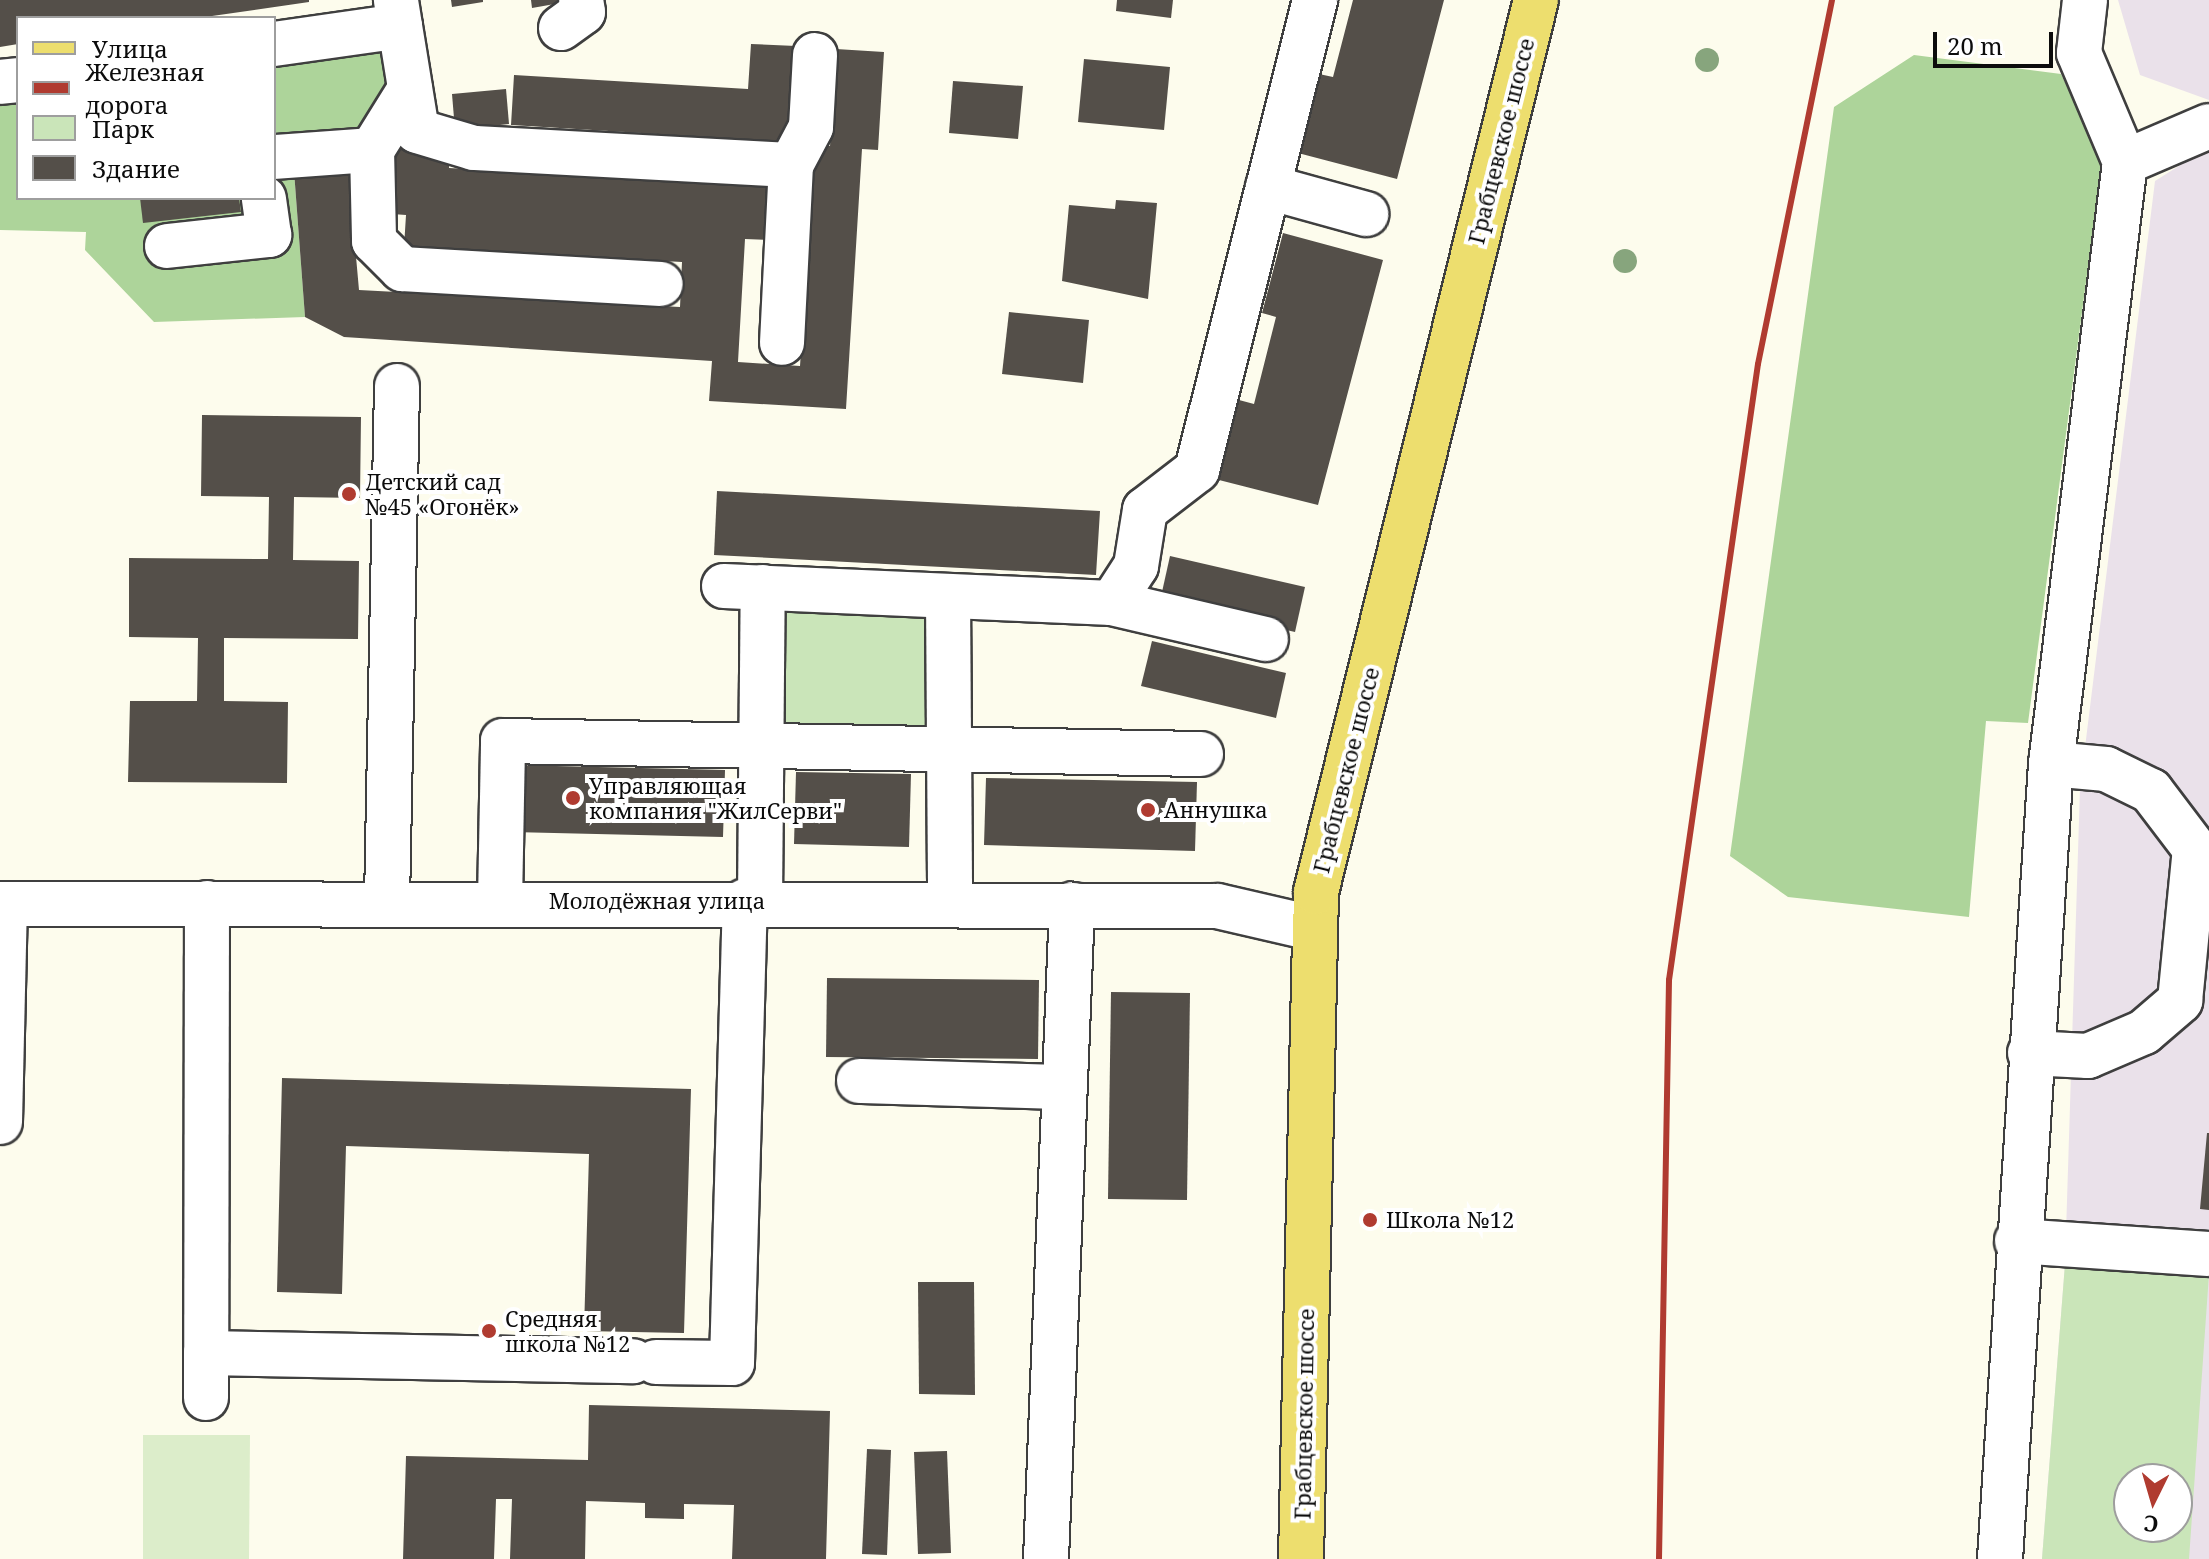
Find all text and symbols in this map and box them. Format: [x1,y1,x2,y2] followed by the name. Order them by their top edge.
[16,16,276,200] legend
[1937,16,2057,66] scale bar
[1947,29,2003,62] text: 20 m
[92,32,168,65] text: Улица
[1463,35,1539,247] street label: Грабцевское шоссе
[86,55,204,121] text: Железная дорога
[92,112,154,145] text: Парк
[92,152,180,185] text: Здание
[365,468,519,520] place label: Детский сад №45 «Огонёк»
[340,485,358,503] marker: Детский сад №45 «Огонёк»
[1308,664,1384,876] street label: Грабцевское шоссе
[589,772,842,824] place label: Управляющая компания "ЖилСерви"
[564,789,582,807] marker: Управляющая компания "ЖилСерви"
[1164,797,1268,823] place label: Аннушка
[1139,801,1157,819] marker: Аннушка
[549,888,765,914] street label: Молодёжная улица
[1386,1207,1514,1233] place label: Школа №12
[1361,1211,1379,1229] marker: Школа №12
[505,1305,630,1356] place label: Средняя школа №12
[1289,1308,1319,1520] street label: Грабцевское шоссе
[480,1322,498,1340] marker: Средняя школа №12
[2113,1463,2193,1543] north arrow
[2143,1509,2160,1540] text: С

